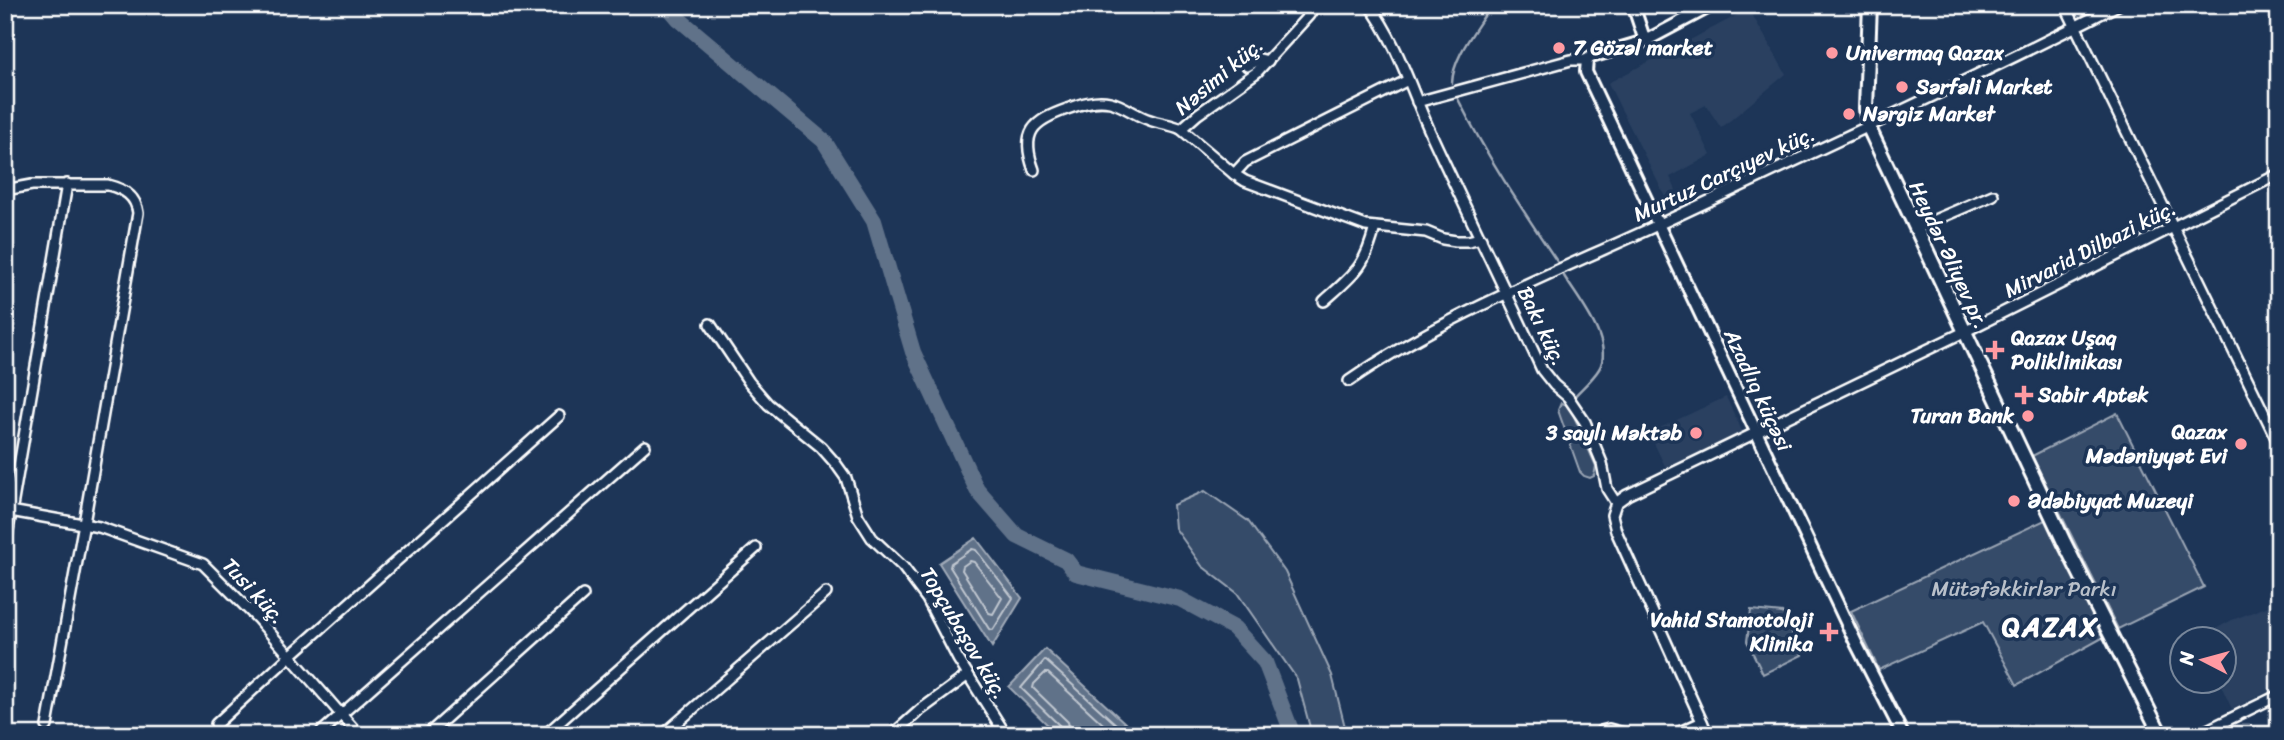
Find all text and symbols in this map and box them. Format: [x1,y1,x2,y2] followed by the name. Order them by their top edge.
[1166,27,1272,125] street label: Nəsimi küç.
[1573,29,1714,67] place label: 7 Gözəl market
[1846,34,2004,72] place label: Univermaq Qazax
[1551,40,1567,56] marker: 7 Gözəl market
[1824,45,1840,61] marker: Univermaq Qazax
[1915,68,2053,106] place label: Sərfəli Market
[1894,79,1910,95] marker: Sərfəli Market
[1862,95,1996,133] place label: Nərgiz Market
[1841,106,1857,122] marker: Nərgiz Market
[1626,115,1822,233] street label: Murtuz Carçıyev küç.
[1898,174,2000,336] street label: Heydər Əliyev pr.
[1997,189,2183,309] street label: Mirvarid Dilbazi küç.
[1506,279,1578,373] street label: Bakı küç.
[2011,319,2123,381] place label: Qazax Uşaq Poliklinikası
[1712,321,1804,459] street label: Azadlıq küçəsi
[1985,340,2005,360] marker: Qazax Uşaq Poliklinikası
[2037,376,2149,414] place label: Sabir Aptek
[2016,387,2032,403] marker: Sabir Aptek
[1910,397,2015,435] place label: Turan Bank
[2020,408,2036,424] marker: Turan Bank
[2085,413,2228,475] place label: Qazax Mədəniyyət Evi
[1545,414,1682,452] place label: 3 saylı Məktəb
[1688,425,1704,441] marker: 3 saylı Məktəb
[2233,436,2249,452] marker: Qazax Mədəniyyət Evi
[2028,482,2194,520] place label: Ədəbiyyat Muzeyi
[2006,493,2022,509] marker: Ədəbiyyat Muzeyi
[212,548,296,634] street label: Tusi küç.
[909,559,1019,707] street label: Topçubaşov küç.
[1932,570,2117,608] park label: Mütəfəkkirlər Parkı
[1650,601,1814,663] place label: Vahid Stamotoloji Klinika
[2002,602,2100,651] district label: QAZAX
[1819,622,1839,642] marker: Vahid Stamotoloji Klinika
[2168,624,2238,694] north arrow
[2169,649,2204,668] text: N

